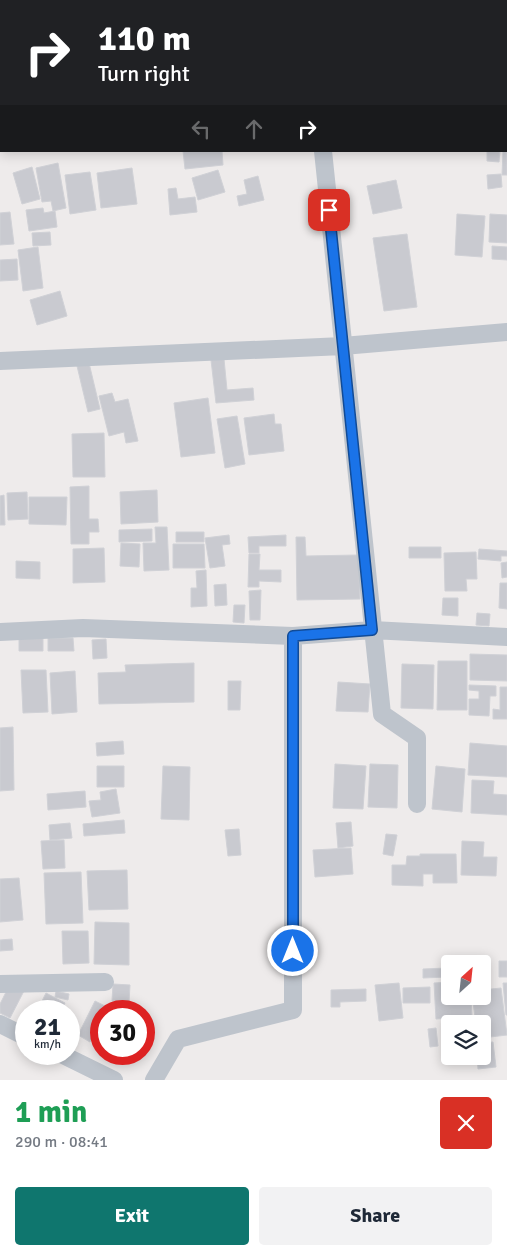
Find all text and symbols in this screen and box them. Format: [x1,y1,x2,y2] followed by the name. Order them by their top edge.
[98,17,191,60] text: 110 m
[15,20,80,85] icon: right
[98,60,190,87] text: Turn right
[187,115,215,143] icon: left
[240,115,268,143] icon: ahead
[293,115,321,143] icon: right
[308,189,350,231] pin
[315,196,343,224] icon: arrive
[266,924,318,976] position arrow
[441,955,491,1005] north arrow
[441,955,491,1065] map controls
[90,1000,155,1065] speed limit sign: 30
[34,1011,61,1042] text: 21
[441,1015,491,1065] button: layers
[34,1037,61,1052] text: km/h
[15,1094,87,1131] text: 1 min
[440,1097,492,1149] button: close
[15,1132,108,1152] text: 290 m · 08:41
[15,1187,249,1245] button: Exit
[259,1187,492,1245] button: Share

